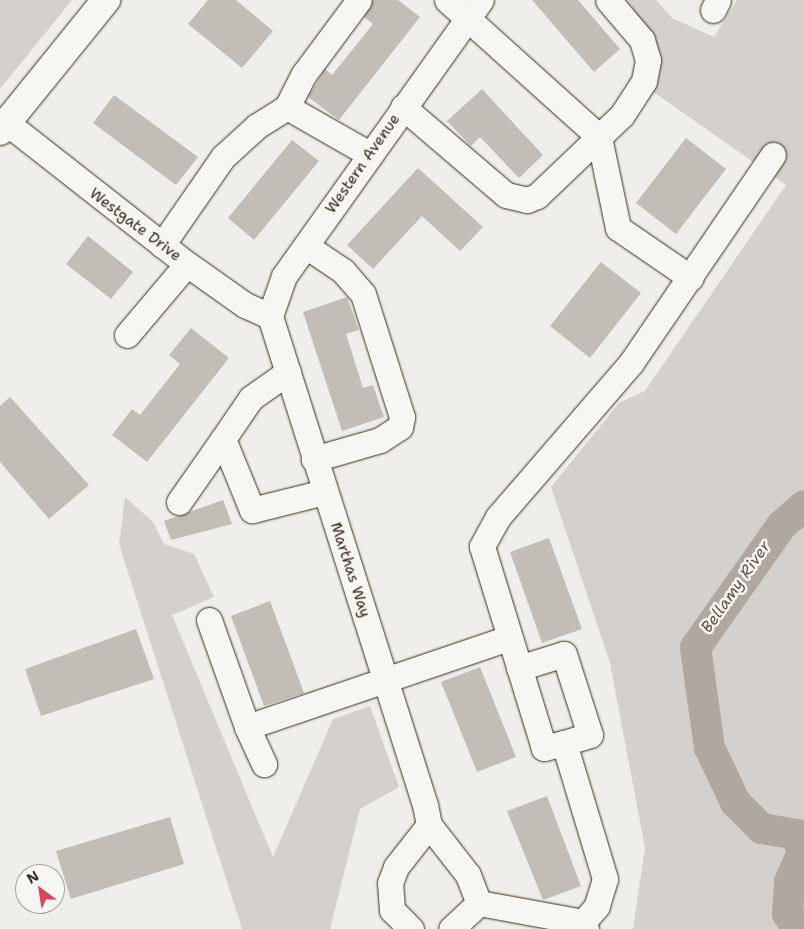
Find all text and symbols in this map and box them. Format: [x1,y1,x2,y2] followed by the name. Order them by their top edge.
[322,111,404,217] street label: Western Avenue
[86,185,184,265] street label: Westgate Drive
[326,520,374,620] street label: Marthas Way
[697,537,775,637] water label: Bellamy River
[15,864,65,914] north arrow
[23,866,42,888] text: N

